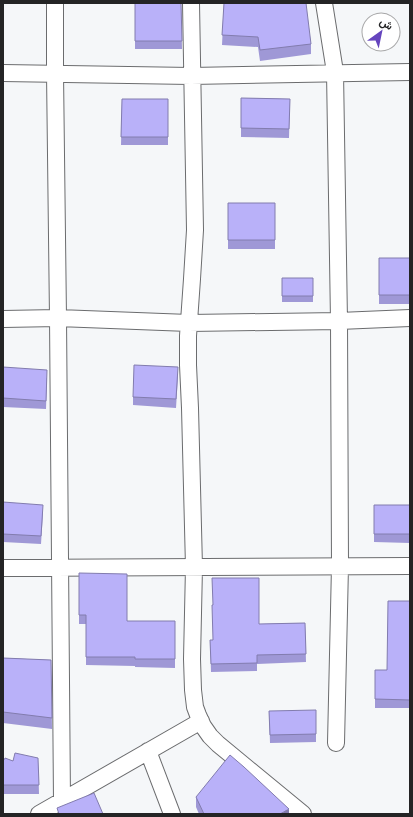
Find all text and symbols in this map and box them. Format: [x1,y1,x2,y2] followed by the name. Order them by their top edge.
[361,12,401,52] north arrow
[377,13,396,33] text: ش

